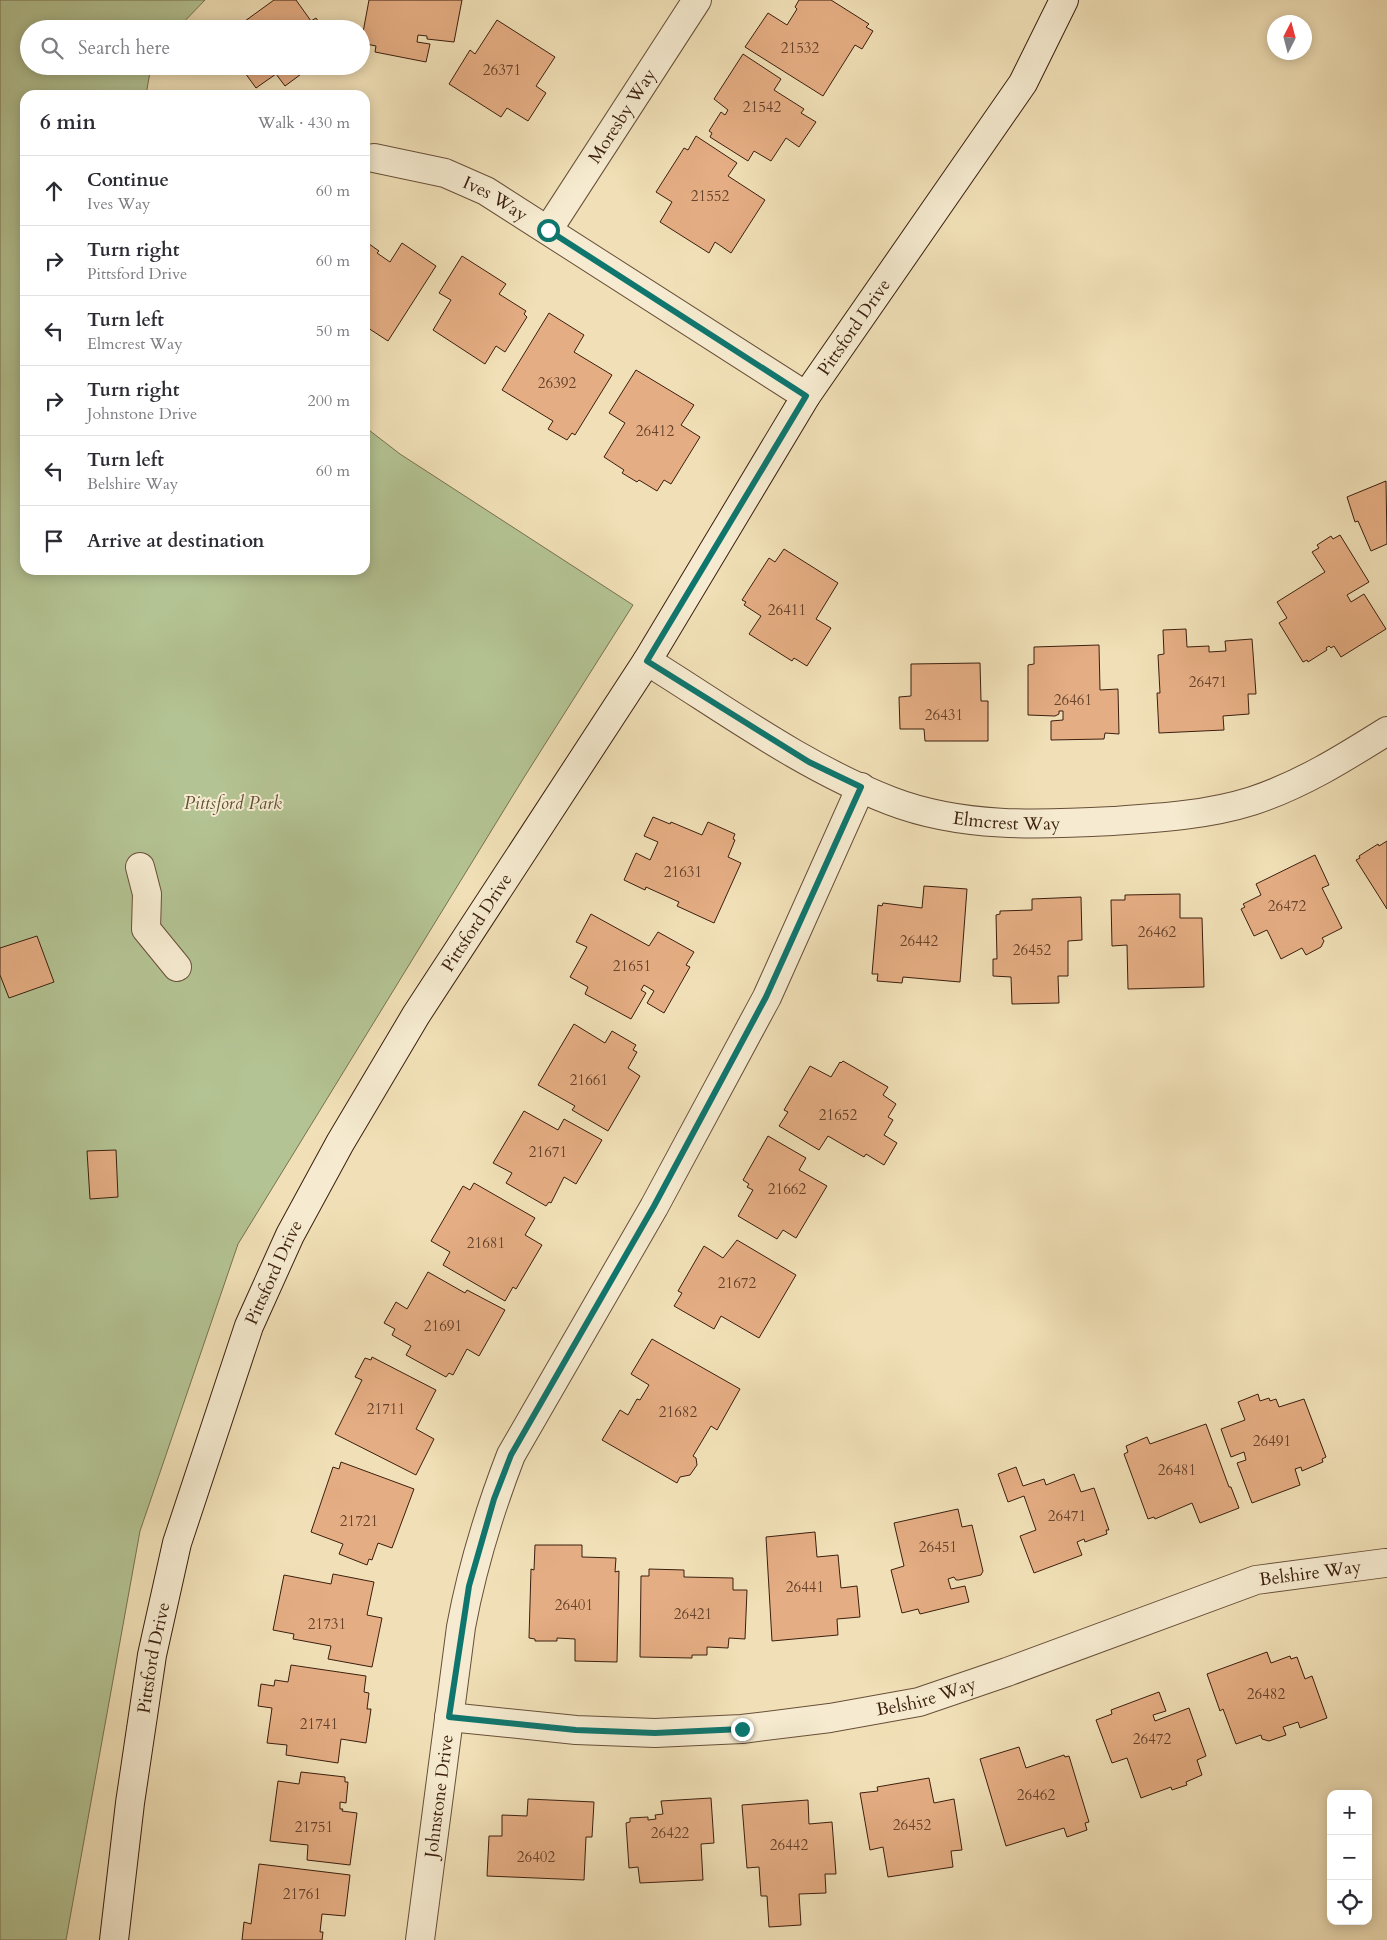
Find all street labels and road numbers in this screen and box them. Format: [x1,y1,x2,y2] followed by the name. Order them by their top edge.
[582,63,663,169] street label: Moresby Way
[459,170,533,228] street label: Ives Way
[812,274,897,381] street label: Pittsford Drive
[951,806,1061,837] street label: Elmcrest Way
[436,868,518,977] street label: Pittsford Drive
[239,1215,309,1329] street label: Pittsford Drive
[1258,1554,1363,1592] street label: Belshire Way
[131,1600,176,1715] street label: Pittsford Drive
[874,1671,980,1722] street label: Belshire Way
[418,1733,460,1862] street label: Johnstone Drive

